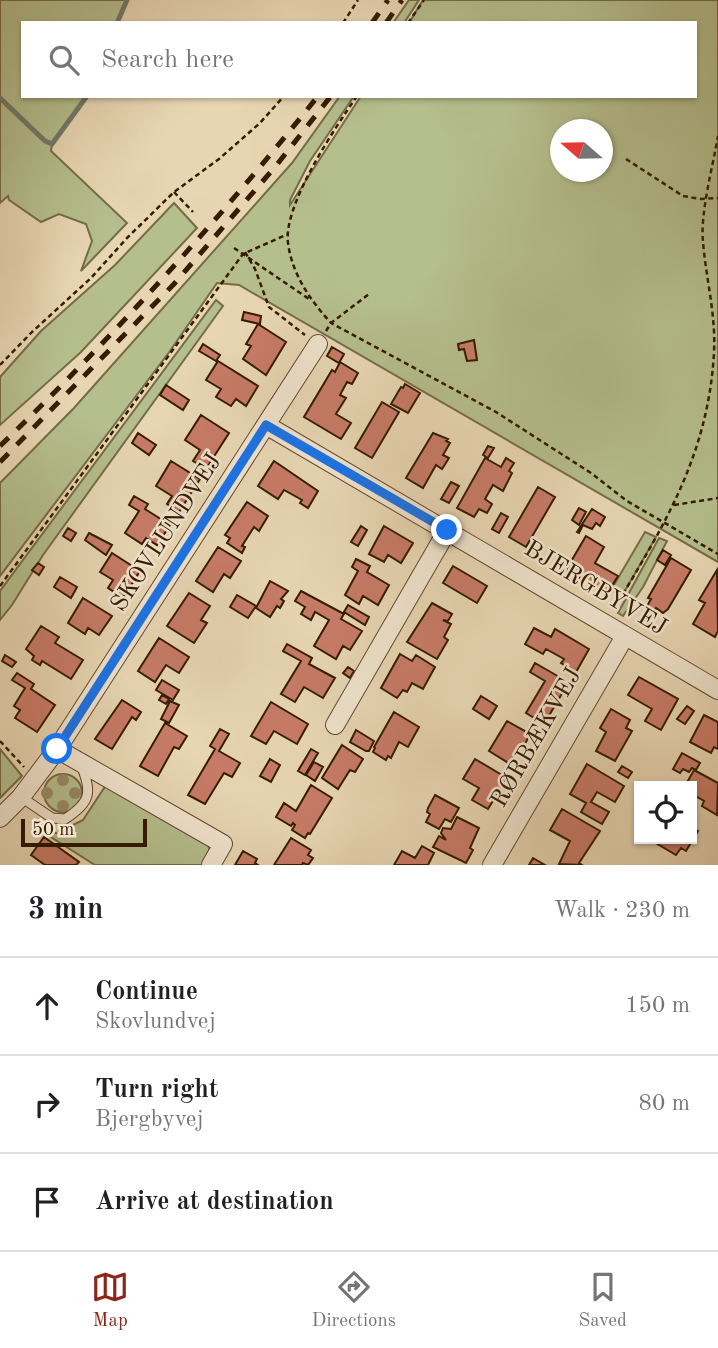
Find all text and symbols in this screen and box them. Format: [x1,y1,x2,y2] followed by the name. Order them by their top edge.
[21,21,697,98] search box
[45,41,83,79] icon: search
[101,47,234,73] text: Search here
[550,119,613,182] north arrow
[107,450,227,616] street label: SKOVLUNDVEJ
[431,514,462,545] route end
[520,537,670,641] street label: BJERGBYVEJ
[487,664,587,812] street label: RØRBÆKVEJ
[41,733,72,764] route start
[634,781,697,844] map controls
[634,781,697,844] button: locate
[21,816,147,848] scale bar
[32,821,74,840] text: 50 m
[28,895,103,925] text: 3 min
[554,899,690,922] text: Walk · 230 m
[95,979,198,1005] text: Continue
[28,987,66,1025] icon: ahead
[625,994,690,1017] text: 150 m
[95,1010,216,1033] text: Skovlundvej
[95,1077,218,1103] text: Turn right
[28,1085,66,1123] icon: right
[639,1092,690,1115] text: 80 m
[95,1108,204,1131] text: Bjergbyvej
[28,1183,66,1221] icon: arrive
[95,1189,334,1215] text: Arrive at destination
[91,1268,129,1333] tab: Map
[312,1268,396,1333] tab: Directions
[578,1268,627,1333] tab: Saved

